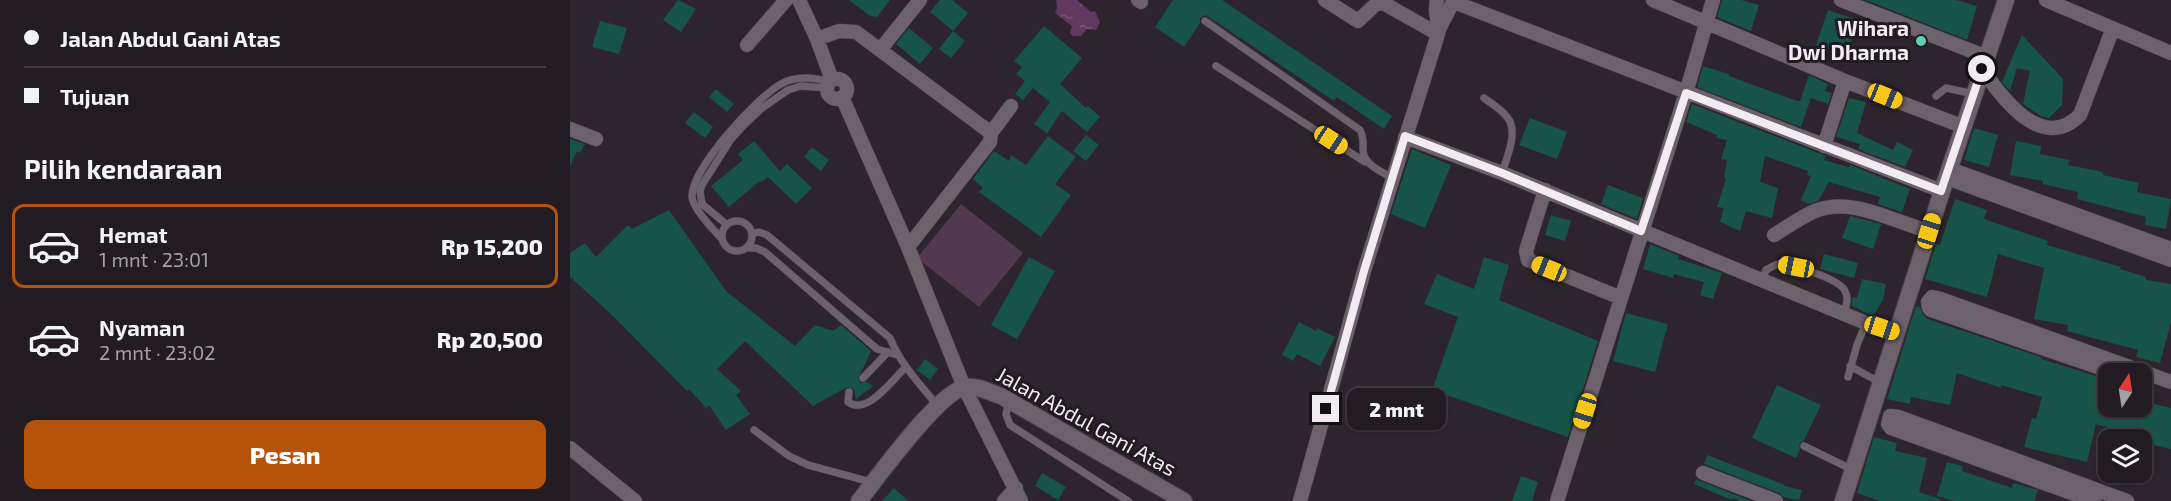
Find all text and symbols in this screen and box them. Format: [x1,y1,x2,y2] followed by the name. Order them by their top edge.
[1788,15,1909,64] place label: Wihara Dwi Dharma
[60,25,281,51] text: Jalan Abdul Gani Atas
[1914,34,1928,48] marker: Wihara Dwi Dharma
[1968,55,1995,82] route start
[1865,81,1905,111] car
[60,83,129,109] text: Tujuan
[1311,123,1351,157] car
[24,152,223,184] text: Pilih kendaraan
[1915,211,1943,251] car
[27,219,81,273] icon: car
[99,221,168,247] text: Hemat
[441,233,543,259] text: Rp 15,200
[99,247,209,271] text: 1 mnt · 23:01
[1529,254,1569,284] car
[1777,255,1815,279] car
[27,312,81,366] icon: car
[99,314,185,340] text: Nyaman
[1862,314,1902,342] car
[437,326,543,352] text: Rp 20,500
[99,340,215,364] text: 2 mnt · 23:02
[993,361,1181,480] street label: Jalan Abdul Gani Atas
[2098,363,2152,417] north arrow
[2098,363,2152,483] map controls
[1347,388,1446,430] callout: 2 mnt
[1571,391,1599,431] car
[1312,395,1339,422] route end
[1369,397,1424,421] text: 2 mnt
[24,420,546,489] button: Pesan
[2098,429,2152,483] button: layers

